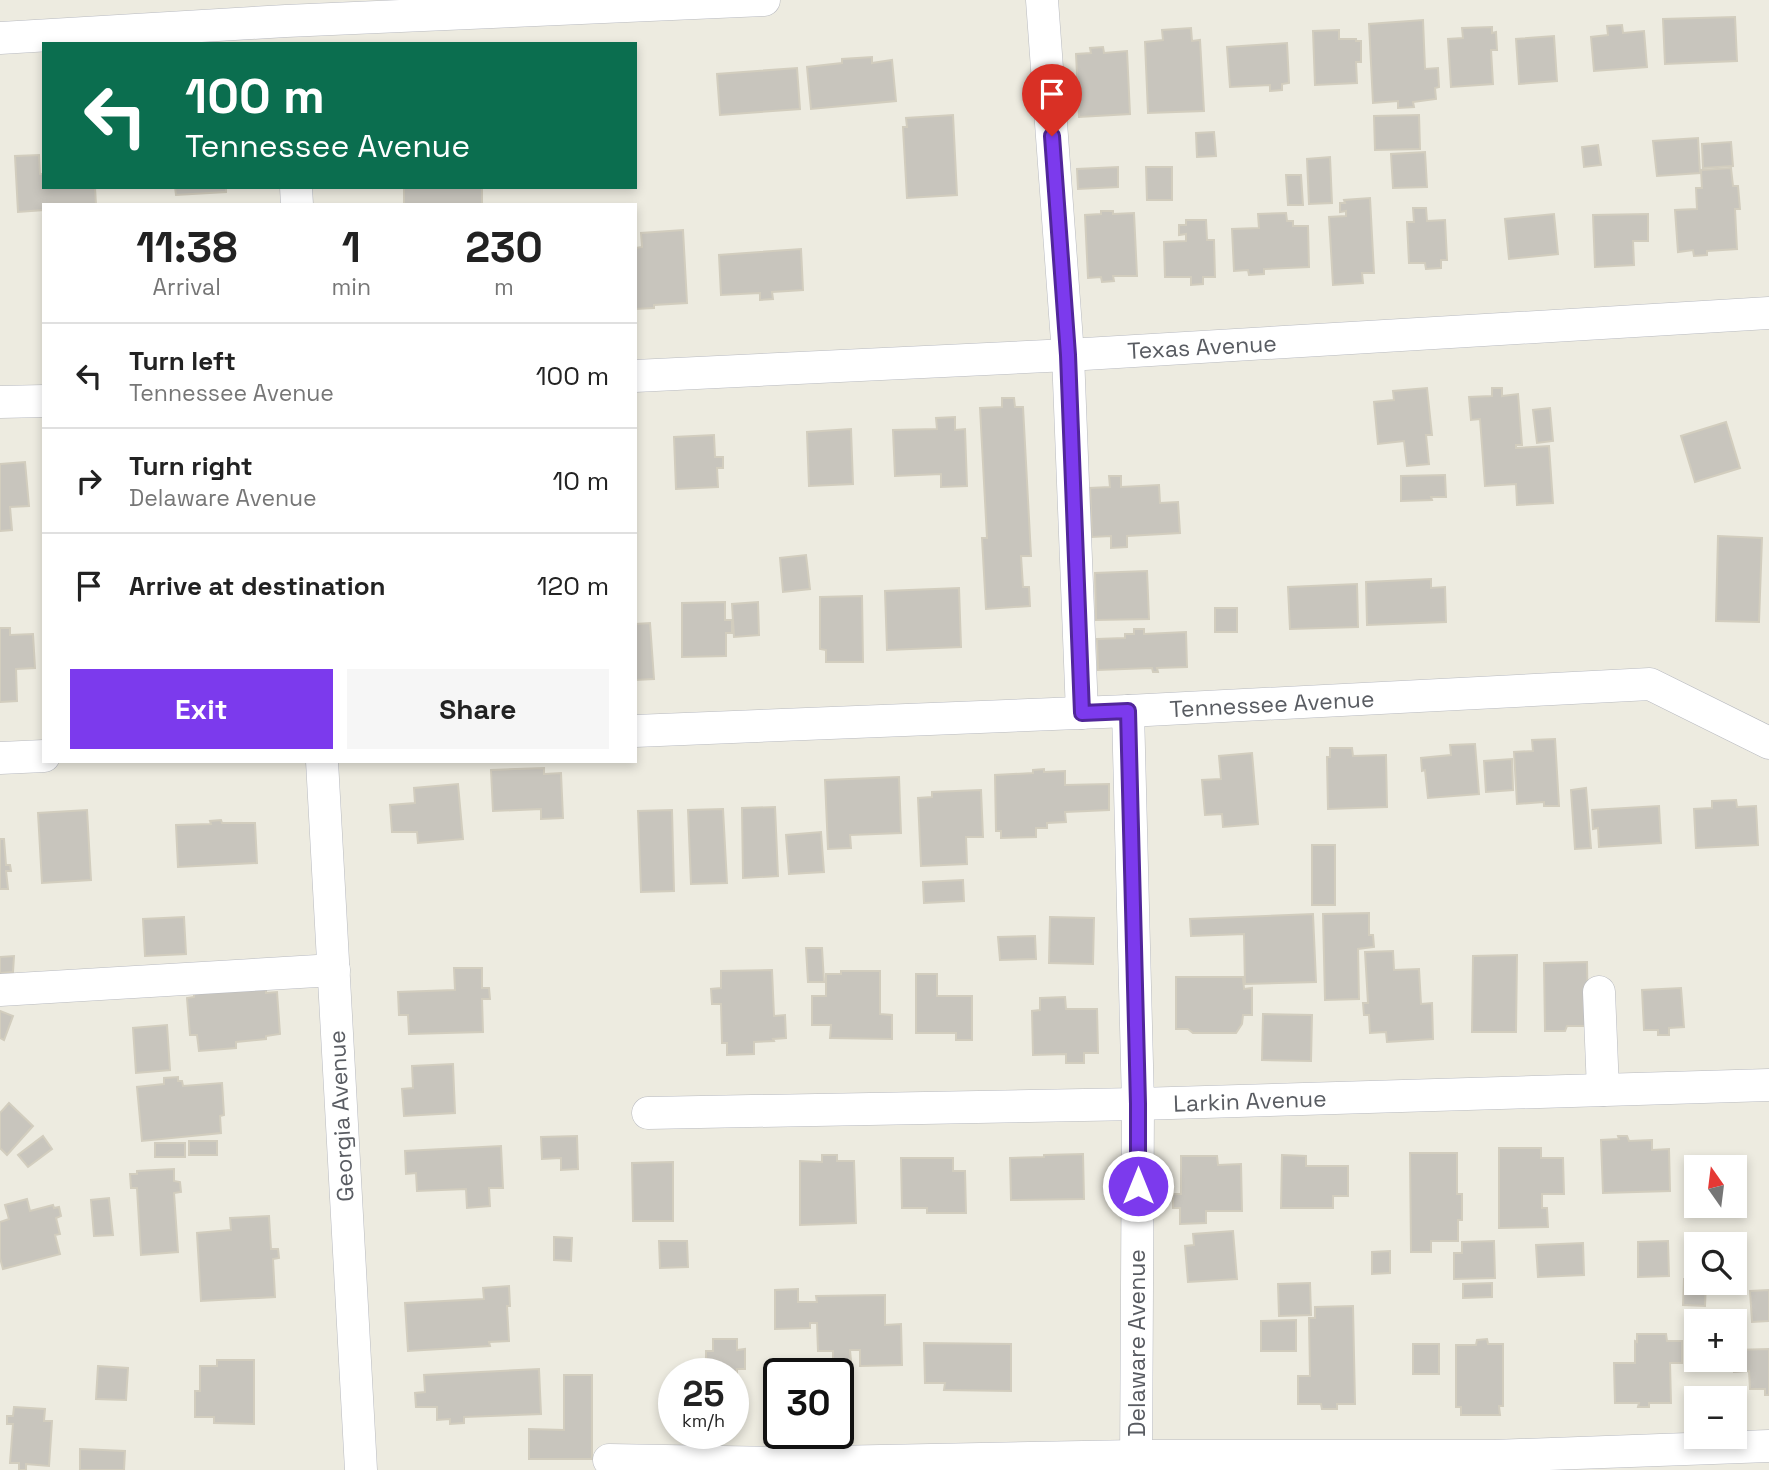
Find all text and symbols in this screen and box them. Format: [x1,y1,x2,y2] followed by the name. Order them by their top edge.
[1022,64,1082,136] pin
[185,65,325,127] text: 100 m
[70,70,161,161] icon: left
[1033,75,1071,113] icon: arrive
[185,126,470,166] text: Tennessee Avenue
[136,221,237,274] text: 11:38
[342,221,361,274] text: 1
[465,221,543,274] text: 230
[153,272,221,302] text: Arrival
[331,272,371,302] text: min
[494,272,514,302] text: m
[1127,328,1277,366] street label: Texas Avenue
[129,344,236,378] text: Turn left
[70,357,108,395] icon: left
[536,359,609,393] text: 100 m
[129,378,334,408] text: Tennessee Avenue
[129,449,253,483] text: Turn right
[70,462,108,500] icon: right
[552,464,609,498] text: 10 m
[129,483,317,513] text: Delaware Avenue
[70,567,108,605] icon: arrive
[129,569,386,603] text: Arrive at destination
[537,569,609,603] text: 120 m
[70,669,333,749] button: Exit
[347,669,609,749] button: Share
[1169,684,1375,724] street label: Tennessee Avenue
[322,1029,360,1203] street label: Georgia Avenue
[1173,1083,1327,1119] street label: Larkin Avenue
[1101,1149,1175,1223] position arrow
[1684,1155,1746,1218] north arrow
[1684,1155,1747,1449] map controls
[1684,1232,1747,1295] button: search
[1122,1249,1152,1437] street label: Delaware Avenue
[1684,1309,1747,1372] button: +
[763,1358,854,1449] speed limit sign: 30
[683,1372,724,1416] text: 25
[1684,1386,1747,1449] button: −
[682,1409,725,1432] text: km/h

